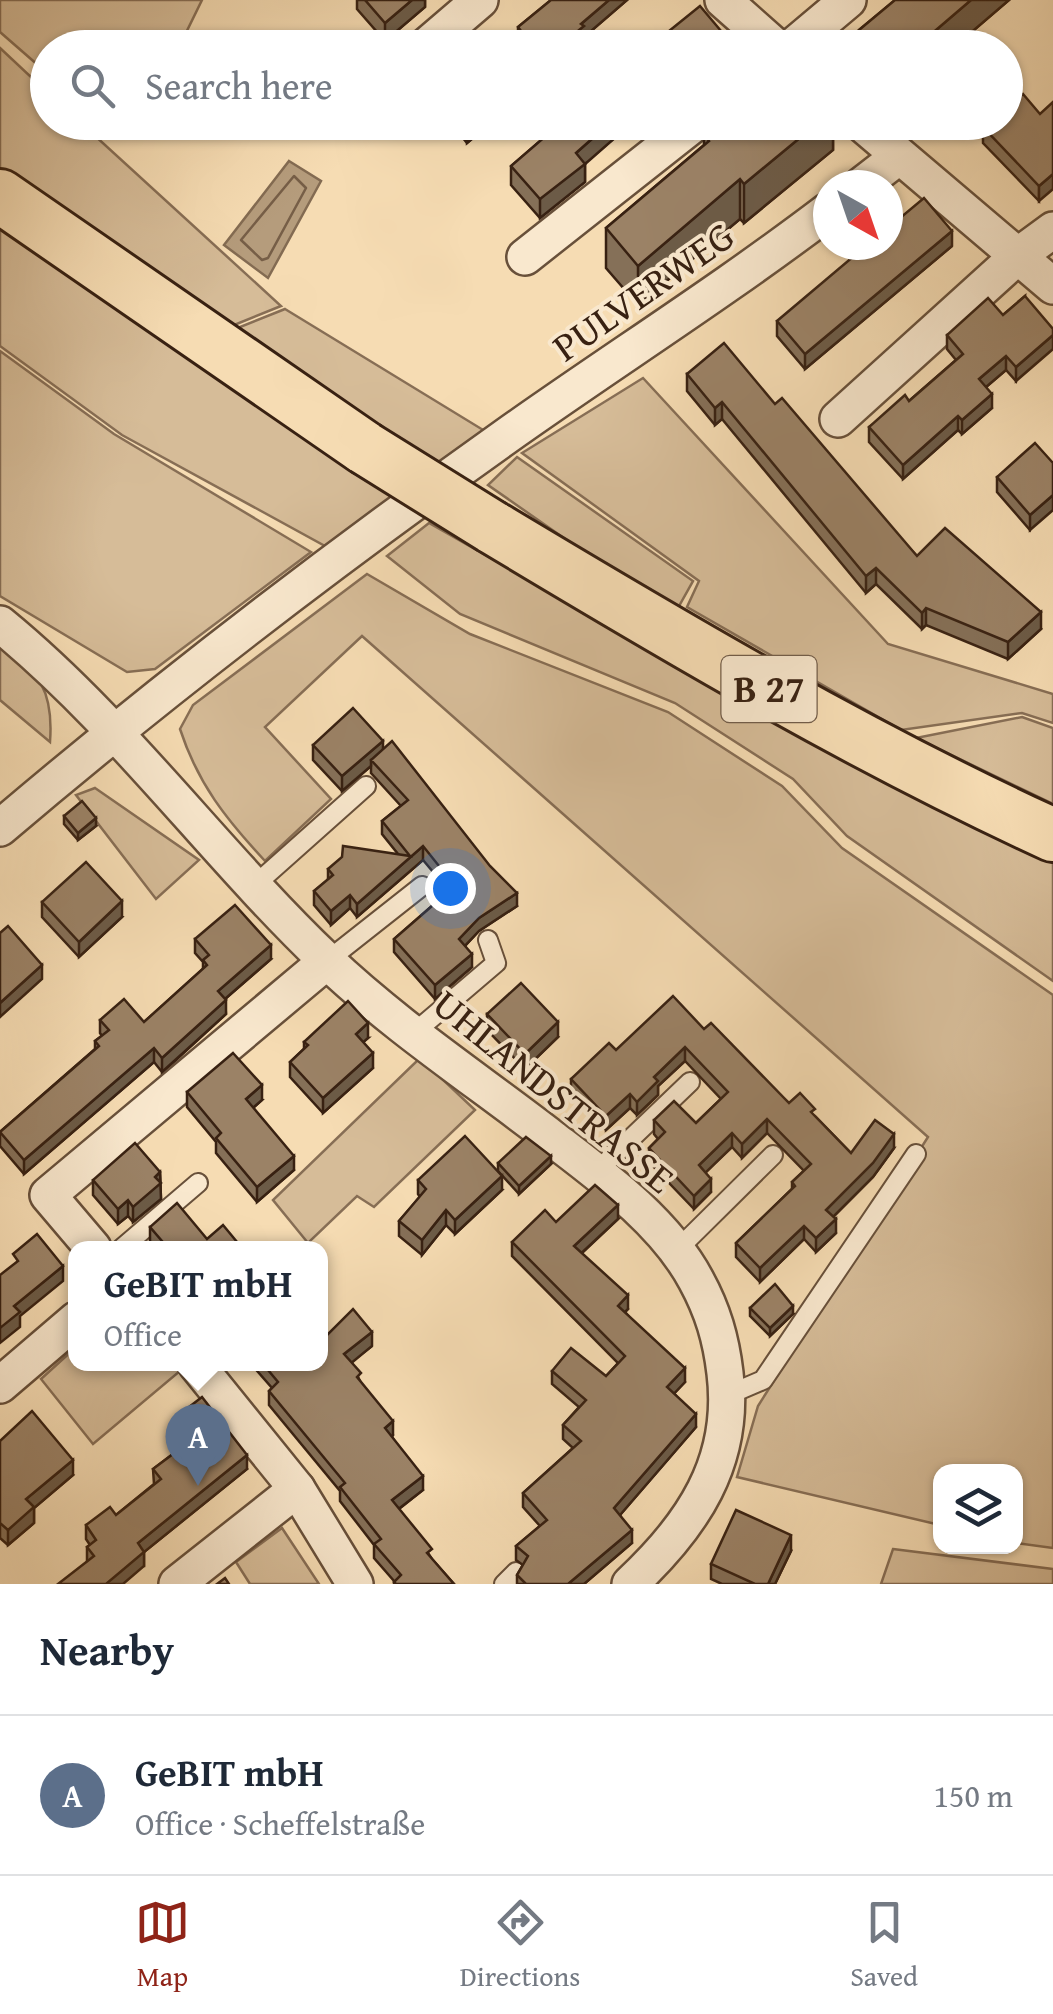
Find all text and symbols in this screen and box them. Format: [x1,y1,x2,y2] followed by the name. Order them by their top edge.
[30,30,1023,140] search box
[145,57,333,113] text: Search here
[65,58,120,113] icon: search
[813,170,903,260] north arrow
[540,206,746,375] street label: PULVERWEG
[722,656,816,722] road number: B 27
[425,863,476,914] your location
[421,975,688,1207] street label: UHLANDSTRASSE
[68,1241,328,1371] popup
[104,1255,292,1311] text: GeBIT mbH
[104,1311,182,1358] text: Office
[166,1404,230,1486] pin: A
[933,1464,1023,1554] map controls
[933,1464,1023,1554] button: layers
[40,1619,174,1680] text: Nearby
[135,1744,324,1800] text: GeBIT mbH
[62,1772,83,1819] text: A
[934,1772,1013,1819] text: 150 m
[135,1800,425,1847] text: Office · Scheffelstraße
[135,1895,190,1996] tab: Map
[460,1895,580,1996] tab: Directions
[850,1895,918,1996] tab: Saved

